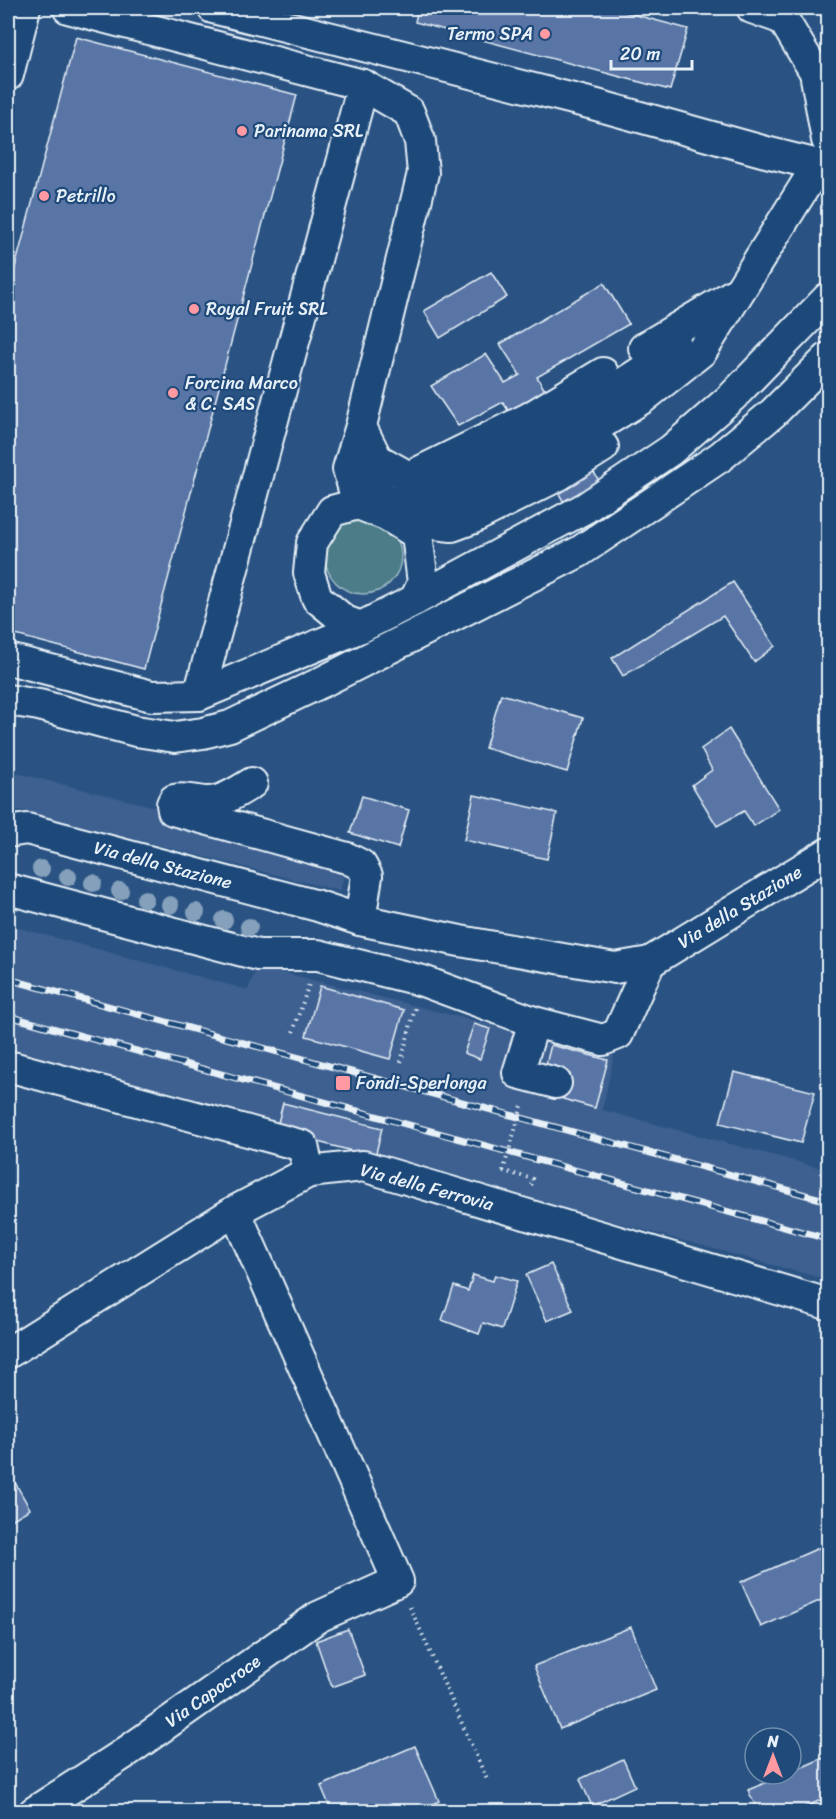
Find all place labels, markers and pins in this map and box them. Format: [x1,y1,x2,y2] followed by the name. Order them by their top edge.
[447,18,533,50] place label: Termo SPA
[538,27,552,41] marker: Termo SPA
[254,115,364,147] place label: Parinama SRL
[235,124,249,138] marker: Parinama SRL
[56,180,116,212] place label: Petrillo
[37,189,51,203] marker: Petrillo
[206,293,328,325] place label: Royal Fruit SRL
[187,302,201,316] marker: Royal Fruit SRL
[185,367,298,420] place label: Forcina Marco & C. SAS
[166,386,180,400] marker: Forcina Marco & C. SAS
[356,1067,487,1099] place label: Fondi-Sperlonga
[334,1074,352,1092] marker: Fondi-Sperlonga

